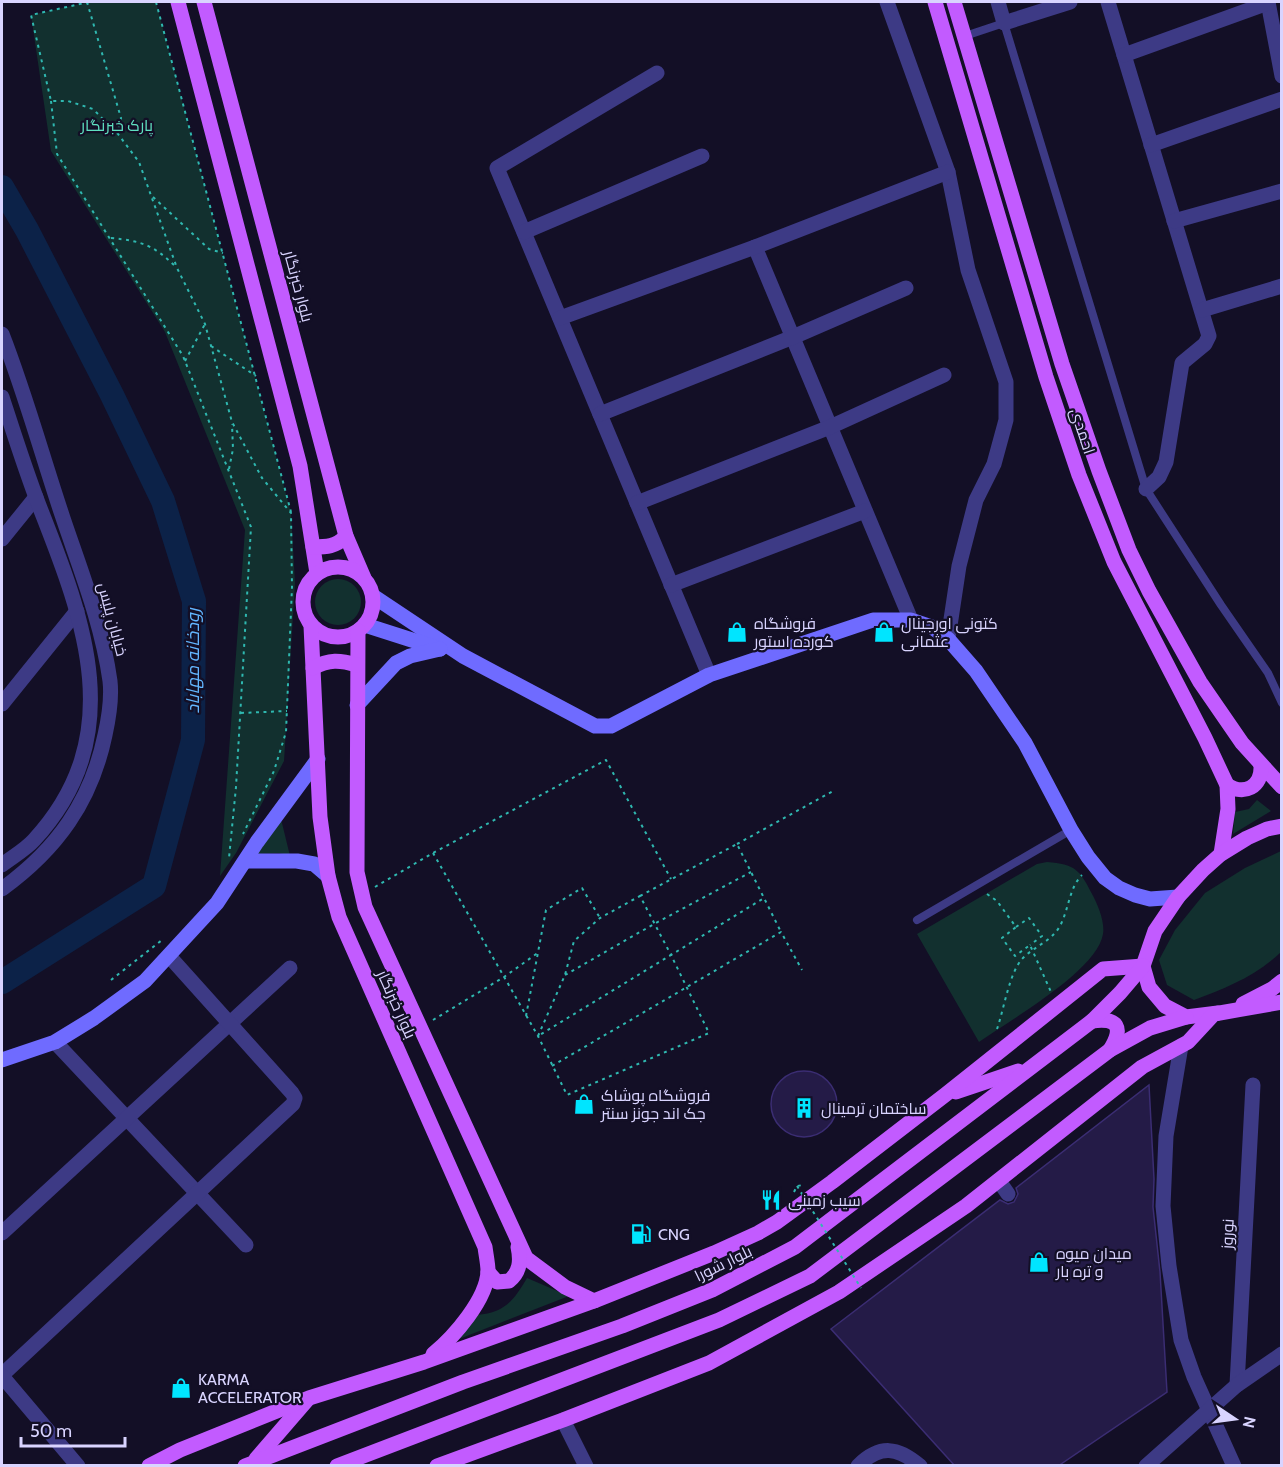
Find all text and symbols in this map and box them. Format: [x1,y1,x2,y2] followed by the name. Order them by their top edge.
[80,116,154,137] park label: پارک خبرنگار
[280,247,317,324] street label: بلوار خبرنگار
[1065,406,1099,457] street label: احمدی
[92,580,131,659] street label: خیابان پلیس
[182,607,204,713] water label: رودخانه مهاباد
[753,614,834,651] place label: فروشگاه کورده استور
[901,614,998,652] place label: کتونی اورجینال عثمانی
[725,620,749,644] shop icon: فروشگاه کورده استور
[872,620,896,644] shop icon: کتونی اورجینال عثمانی
[373,966,420,1042] street label: بلوار خبرنگار
[600,1086,710,1123] place label: فروشگاه پوشاک جک اند جونز سنتر
[572,1092,596,1116] shop icon: فروشگاه پوشاک جک اند جونز سنتر
[792,1096,816,1120] building icon: ساختمان ترمینال
[821,1099,926,1119] place label: ساختمان ترمینال
[759,1188,783,1212] restaurant icon: سیب زمینی
[788,1191,861,1211] place label: سیب زمینی
[1217,1218,1238,1251] street label: نوروز
[629,1222,653,1246] fuel station icon: CNG
[658,1225,690,1244] place label: CNG
[691,1241,755,1285] street label: بلوار شورا
[1055,1244,1132,1281] place label: میدان میوه و تره بار
[1027,1250,1051,1274] shop icon: میدان میوه و تره بار
[198,1370,302,1407] place label: KARMA ACCELERATOR
[169,1376,193,1400] shop icon: KARMA ACCELERATOR
[1205,1389,1265,1449] north arrow
[21,1410,124,1448] scale bar
[1239,1415,1260,1430] text: N
[30,1420,72,1442] text: 50 m

